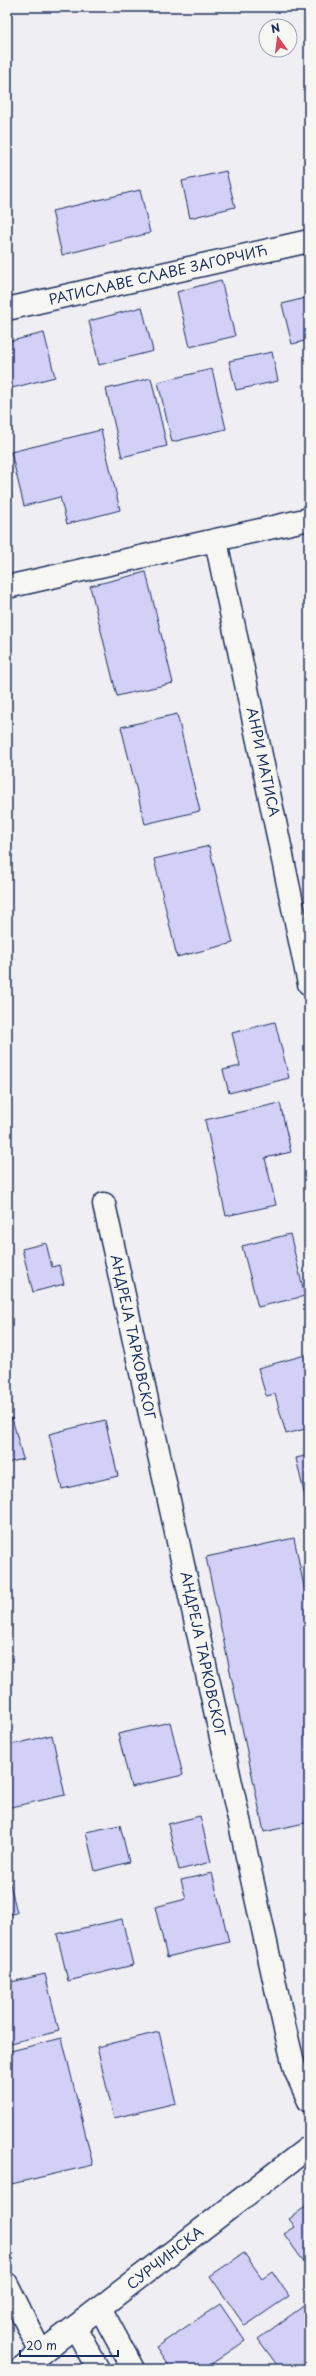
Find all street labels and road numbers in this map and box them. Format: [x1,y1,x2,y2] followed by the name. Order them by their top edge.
[46,239,269,310] street label: РАТИСЛАВЕ СЛАВЕ ЗАГОРЧИЋ
[242,705,285,819] street label: АНРИ МАТИСА
[106,1252,161,1422] street label: АНДРЕЈА ТАРКОВСКОГ
[176,1569,231,1739] street label: АНДРЕЈА ТАРКОВСКОГ
[122,2221,208,2294] street label: СУРЧИНСКА

